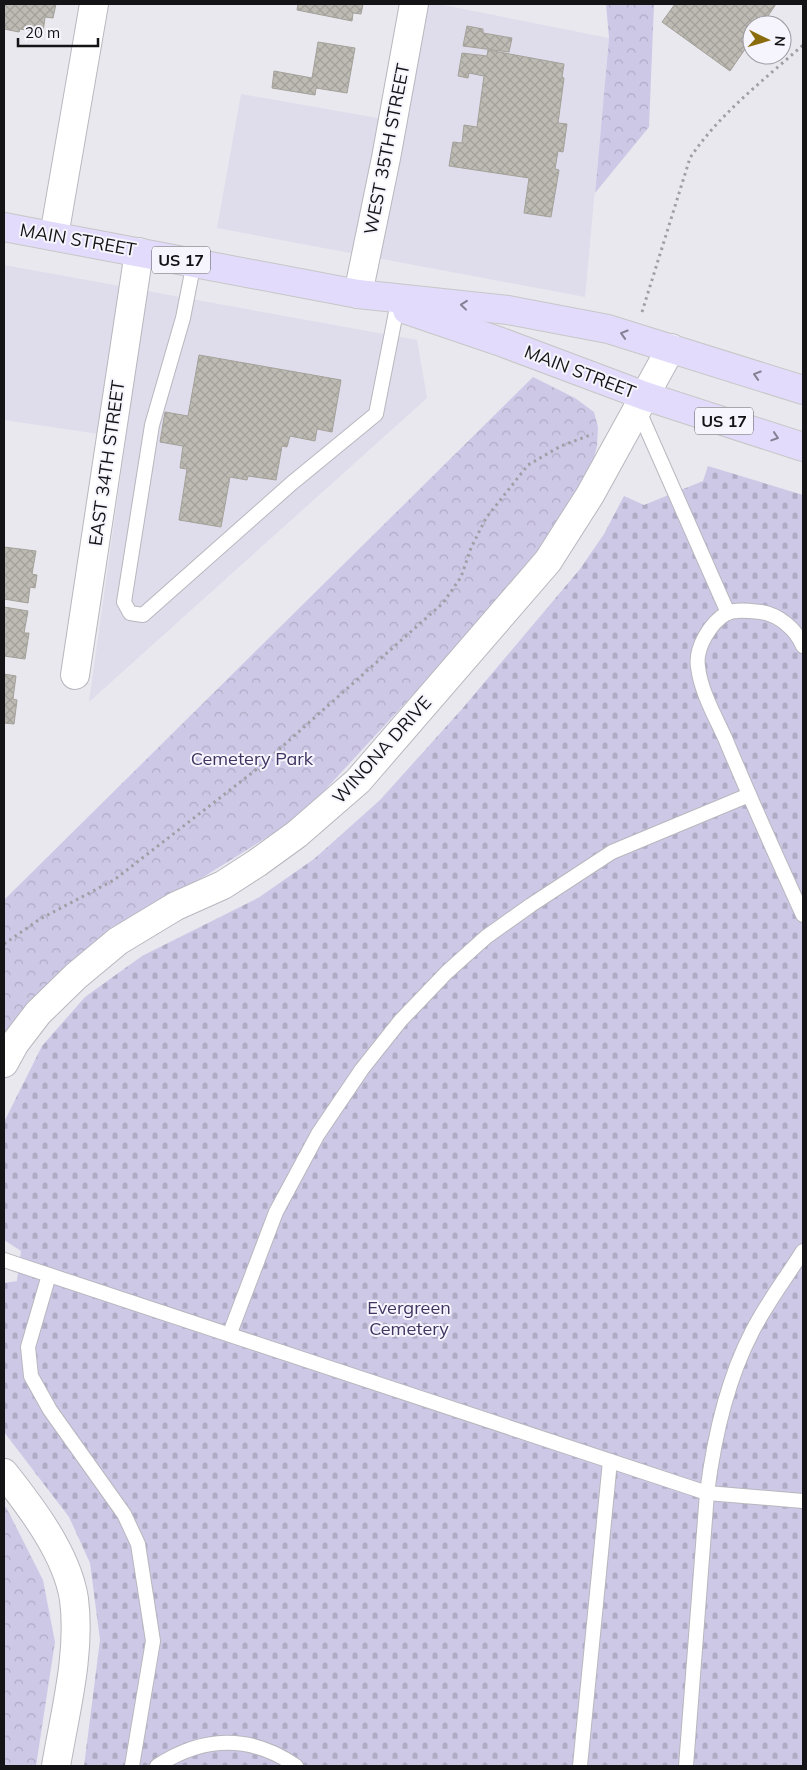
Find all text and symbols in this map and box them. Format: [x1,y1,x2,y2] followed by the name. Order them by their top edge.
[18,15,98,47] scale bar
[742,15,792,65] north arrow
[25,23,60,42] text: 20 m
[771,35,789,47] text: N
[359,61,414,236] street label: WEST 35TH STREET
[18,218,138,261] street label: MAIN STREET
[152,246,210,274] road number: US 17
[460,300,468,311] one-way arrow
[621,329,629,339] one-way arrow
[521,340,639,403] street label: MAIN STREET
[753,371,761,381] one-way arrow
[83,379,130,547] street label: EAST 34TH STREET
[695,408,753,434] road number: US 17
[770,432,778,442] one-way arrow
[327,691,436,808] street label: WINONA DRIVE
[191,747,314,770] park label: Cemetery Park
[367,1296,451,1340] park label: Evergreen Cemetery

